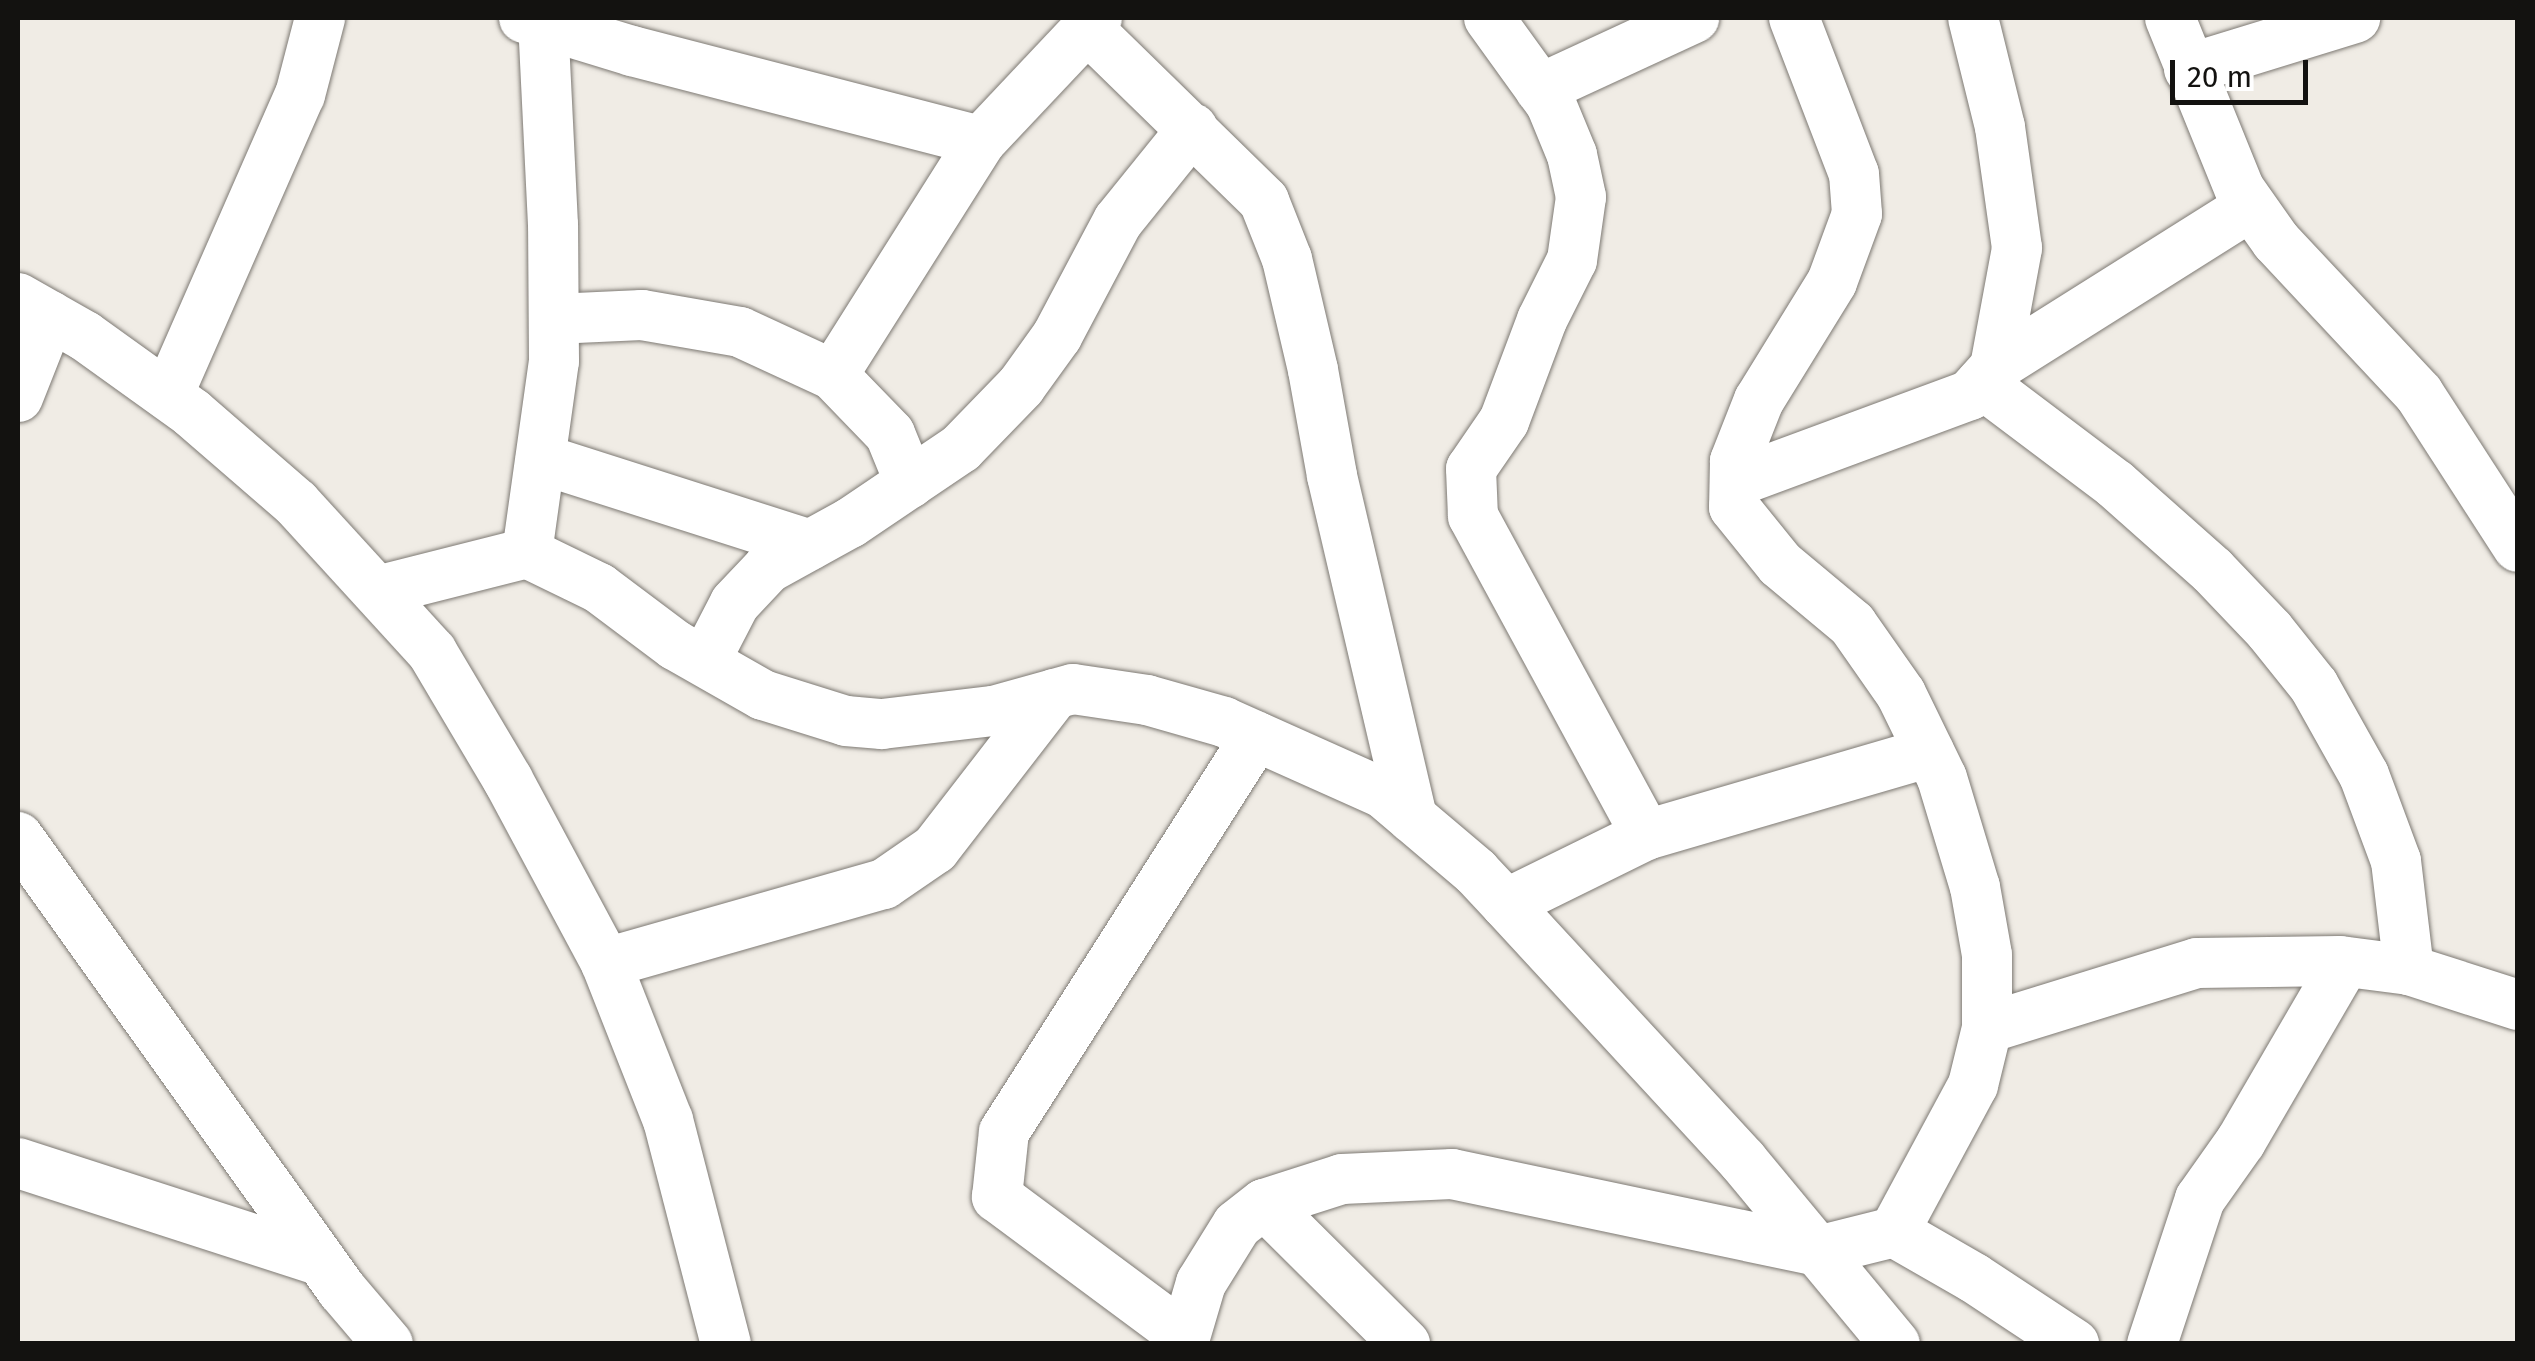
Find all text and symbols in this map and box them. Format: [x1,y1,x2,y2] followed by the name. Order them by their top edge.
[2175,40,2312,102] scale bar
[2187,59,2252,95] text: 20 m

